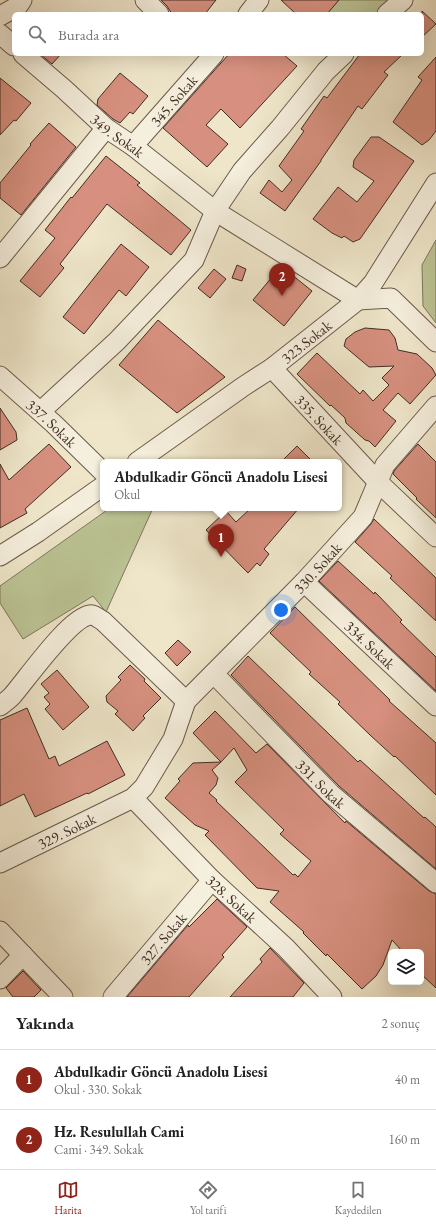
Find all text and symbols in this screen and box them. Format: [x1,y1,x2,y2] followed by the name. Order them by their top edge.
[12,12,424,56] search box
[26,23,48,45] icon: search
[58,25,119,44] text: Burada ara
[146,70,202,130] street label: 345. Sokak
[87,109,149,162] street label: 349. Sokak
[269,263,295,296] pin: 2
[277,315,336,367] street label: 323.Sokak
[291,390,349,449] street label: 335. Sokak
[23,395,82,452] street label: 337. Sokak
[100,459,342,511] popup
[114,467,328,486] text: Abdulkadir Göncü Anadolu Lisesi
[114,486,140,503] text: Okul
[208,524,234,557] pin: 1
[289,537,346,597] street label: 330. Sokak
[271,600,291,620] your location
[341,616,400,673] street label: 334. Sokak
[292,755,351,813] street label: 331. Sokak
[34,808,100,853] street label: 329. Sokak
[202,870,262,927] street label: 328. Sokak
[135,908,191,968] street label: 327. Sokak
[388,949,424,985] map controls
[388,949,424,985] button: layers
[16,1012,74,1034] text: Yakında
[382,1015,420,1032] text: 2 sonuç
[54,1062,268,1081] text: Abdulkadir Göncü Anadolu Lisesi
[26,1071,32,1088] text: 1
[395,1071,420,1088] text: 40 m
[54,1081,142,1098] text: Okul · 330. Sokak
[54,1122,184,1141] text: Hz. Resulullah Cami
[26,1131,32,1148] text: 2
[389,1131,420,1148] text: 160 m
[54,1141,144,1158] text: Cami · 349. Sokak
[54,1179,82,1217] tab: Harita
[190,1179,227,1217] tab: Yol tarifi
[335,1179,382,1217] tab: Kaydedilen

